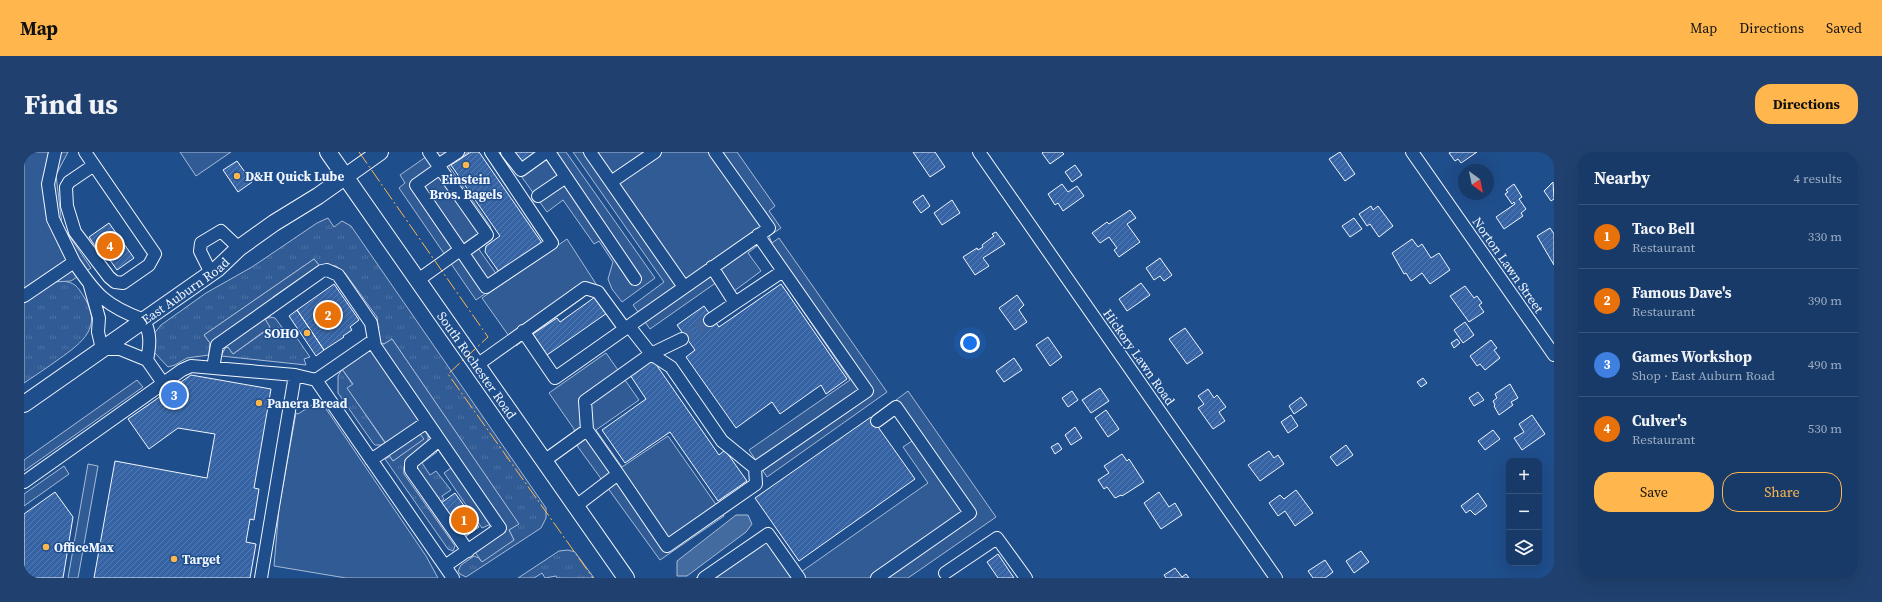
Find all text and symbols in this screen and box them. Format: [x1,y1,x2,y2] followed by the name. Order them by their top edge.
[20,15,58,41] text: Map
[1690,18,1717,38] text: Map
[1739,18,1804,38] text: Directions
[1826,18,1862,38] text: Saved
[1755,84,1858,124] button: Directions
[24,85,118,123] text: Find us
[461,160,471,170] marker: Einstein Bros. Bagels
[1458,164,1494,200] north arrow
[1594,166,1650,190] text: Nearby
[245,168,344,185] place label: D&H Quick Lube
[1794,170,1842,187] text: 4 results
[232,171,242,181] marker: D&H Quick Lube
[430,171,502,203] place label: Einstein Bros. Bagels
[1469,214,1548,317] street label: Norton Lawn Street
[1632,218,1695,239] text: Taco Bell
[1603,228,1611,245] text: 1
[1808,228,1842,245] text: 330 m
[97,231,123,261] pin: 4
[1632,239,1695,256] text: Restaurant
[138,253,233,328] street label: East Auburn Road
[1632,282,1732,303] text: Famous Dave's
[1603,292,1611,309] text: 2
[1808,292,1842,309] text: 390 m
[315,300,341,330] pin: 2
[1632,303,1695,320] text: Restaurant
[1099,305,1179,409] street label: Hickory Lawn Road
[434,308,521,422] street label: South Rochester Road
[264,325,299,342] place label: SOHO
[302,328,312,338] marker: SOHO
[960,333,980,353] your location
[1632,346,1752,367] text: Games Workshop
[1603,356,1611,373] text: 3
[1808,356,1842,373] text: 490 m
[1632,367,1775,384] text: Shop · East Auburn Road
[161,380,187,410] pin: 3
[267,395,348,412] place label: Panera Bread
[254,398,264,408] marker: Panera Bread
[1632,410,1687,431] text: Culver's
[1603,420,1611,437] text: 4
[1808,420,1842,437] text: 530 m
[1632,431,1695,448] text: Restaurant
[1506,458,1542,566] map controls
[1506,458,1542,494] button: +
[1594,472,1714,512] button: Save
[1722,472,1842,512] button: Share
[1506,494,1542,530] button: −
[451,505,477,535] pin: 1
[1506,530,1542,566] button: layers
[54,539,115,556] place label: OfficeMax
[41,542,51,552] marker: OfficeMax
[182,551,221,568] place label: Target
[169,554,179,564] marker: Target

